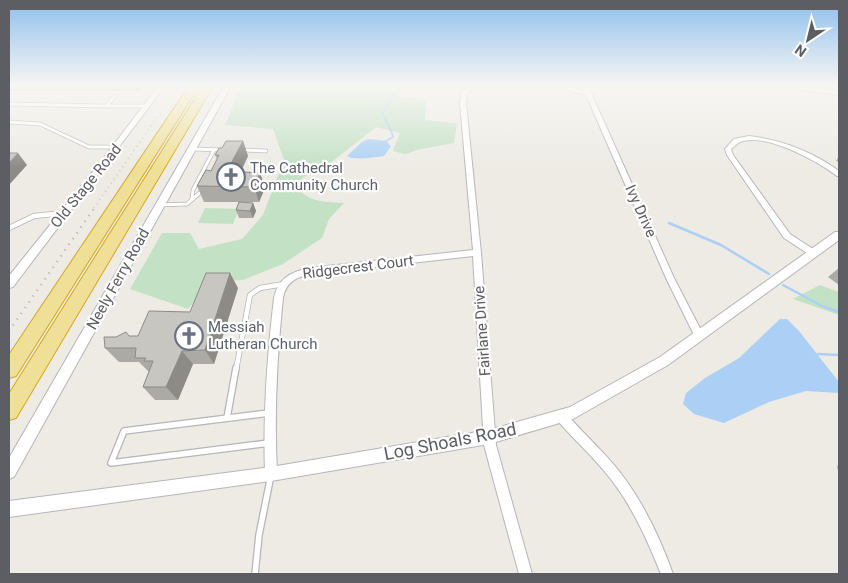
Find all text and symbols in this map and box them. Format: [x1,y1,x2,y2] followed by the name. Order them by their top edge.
[783,15,833,65] north arrow
[792,41,809,60] text: N
[47,140,125,232] street label: Old Stage Road
[250,159,378,194] place label: The Cathedral Community Church
[216,162,246,192] church icon: The Cathedral Community Church
[621,182,661,240] street label: Ivy Drive
[83,225,153,333] street label: Neely Ferry Road
[301,251,415,283] street label: Ridgecrest Court
[470,285,494,377] street label: Fairlane Drive
[208,318,317,353] place label: Messiah Lutheran Church
[174,321,204,351] church icon: Messiah Lutheran Church
[382,418,518,464] street label: Log Shoals Road

